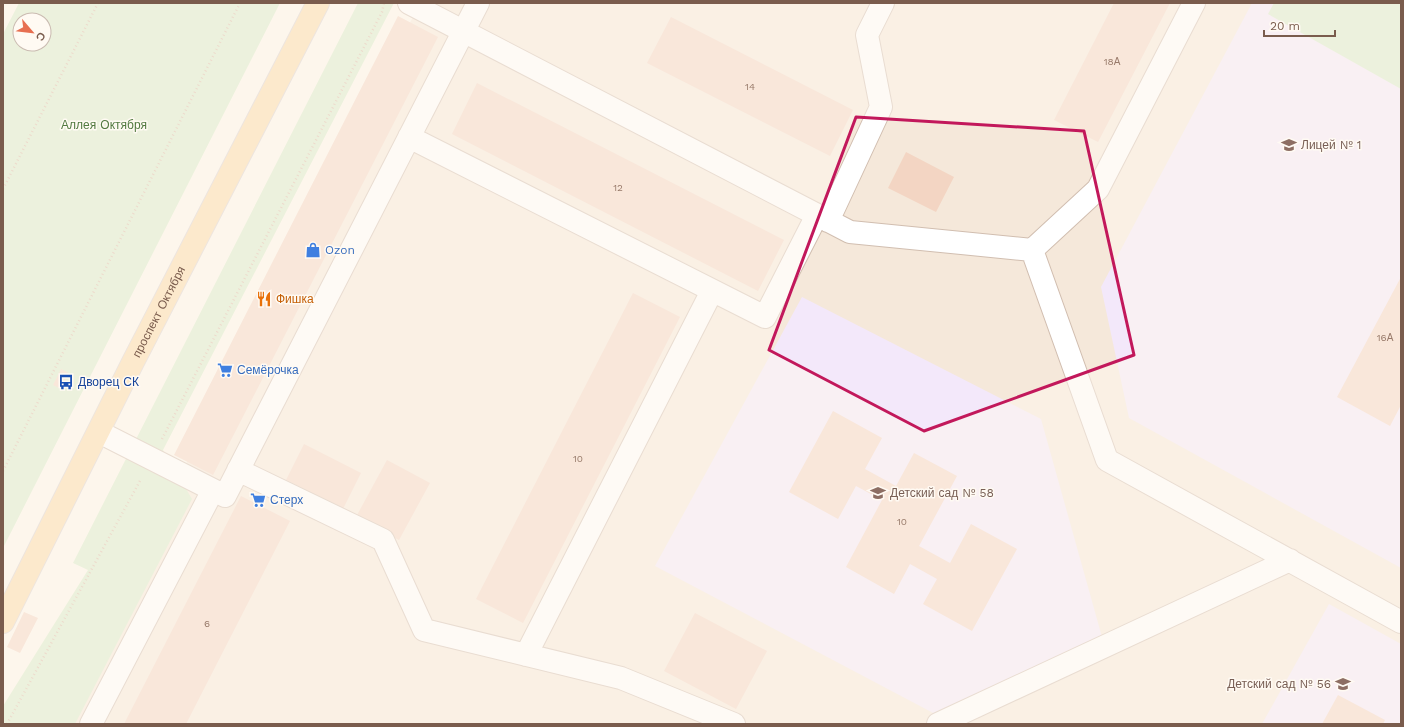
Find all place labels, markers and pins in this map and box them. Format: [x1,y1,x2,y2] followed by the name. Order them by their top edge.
[1280,136,1298,154] school or university icon: Лицей № 1
[1301,138,1361,152] place label: Лицей № 1
[304,241,322,259] shop icon: Ozon
[325,243,355,257] place label: Ozon
[255,290,273,308] restaurant icon: Фишка
[276,292,314,306] place label: Фишка
[216,361,234,379] supermarket icon: Семёрочка
[237,363,299,377] place label: Семёрочка
[57,373,75,391] bus stop icon: Дворец СК
[78,375,139,389] place label: Дворец СК
[869,484,887,502] school or university icon: Детский сад № 58
[890,486,994,500] place label: Детский сад № 58
[249,491,267,509] supermarket icon: Стерх
[270,493,303,507] place label: Стерх
[1334,675,1352,693] school or university icon: Детский сад № 56
[1227,677,1331,691] place label: Детский сад № 56

